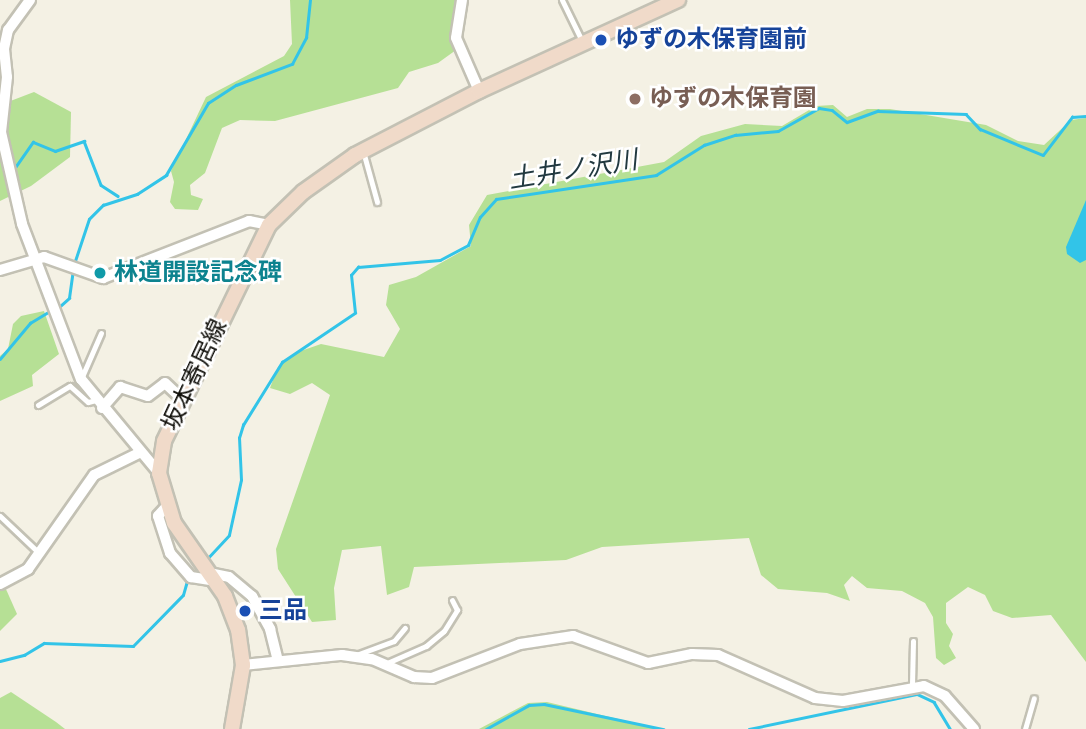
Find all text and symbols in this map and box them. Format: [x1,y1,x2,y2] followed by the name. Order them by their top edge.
[615,26,807,54] place label: ゆずの木保育園前
[593,32,609,48] marker: ゆずの木保育園前
[649,85,817,113] place label: ゆずの木保育園
[627,91,643,107] marker: ゆずの木保育園
[506,144,640,196] water label: 土井ノ沢川
[114,259,282,287] place label: 林道開設記念碑
[92,265,108,281] marker: 林道開設記念碑
[157,315,233,435] street label: 坂本寄居線
[259,597,307,625] place label: 三品
[237,603,253,619] marker: 三品

